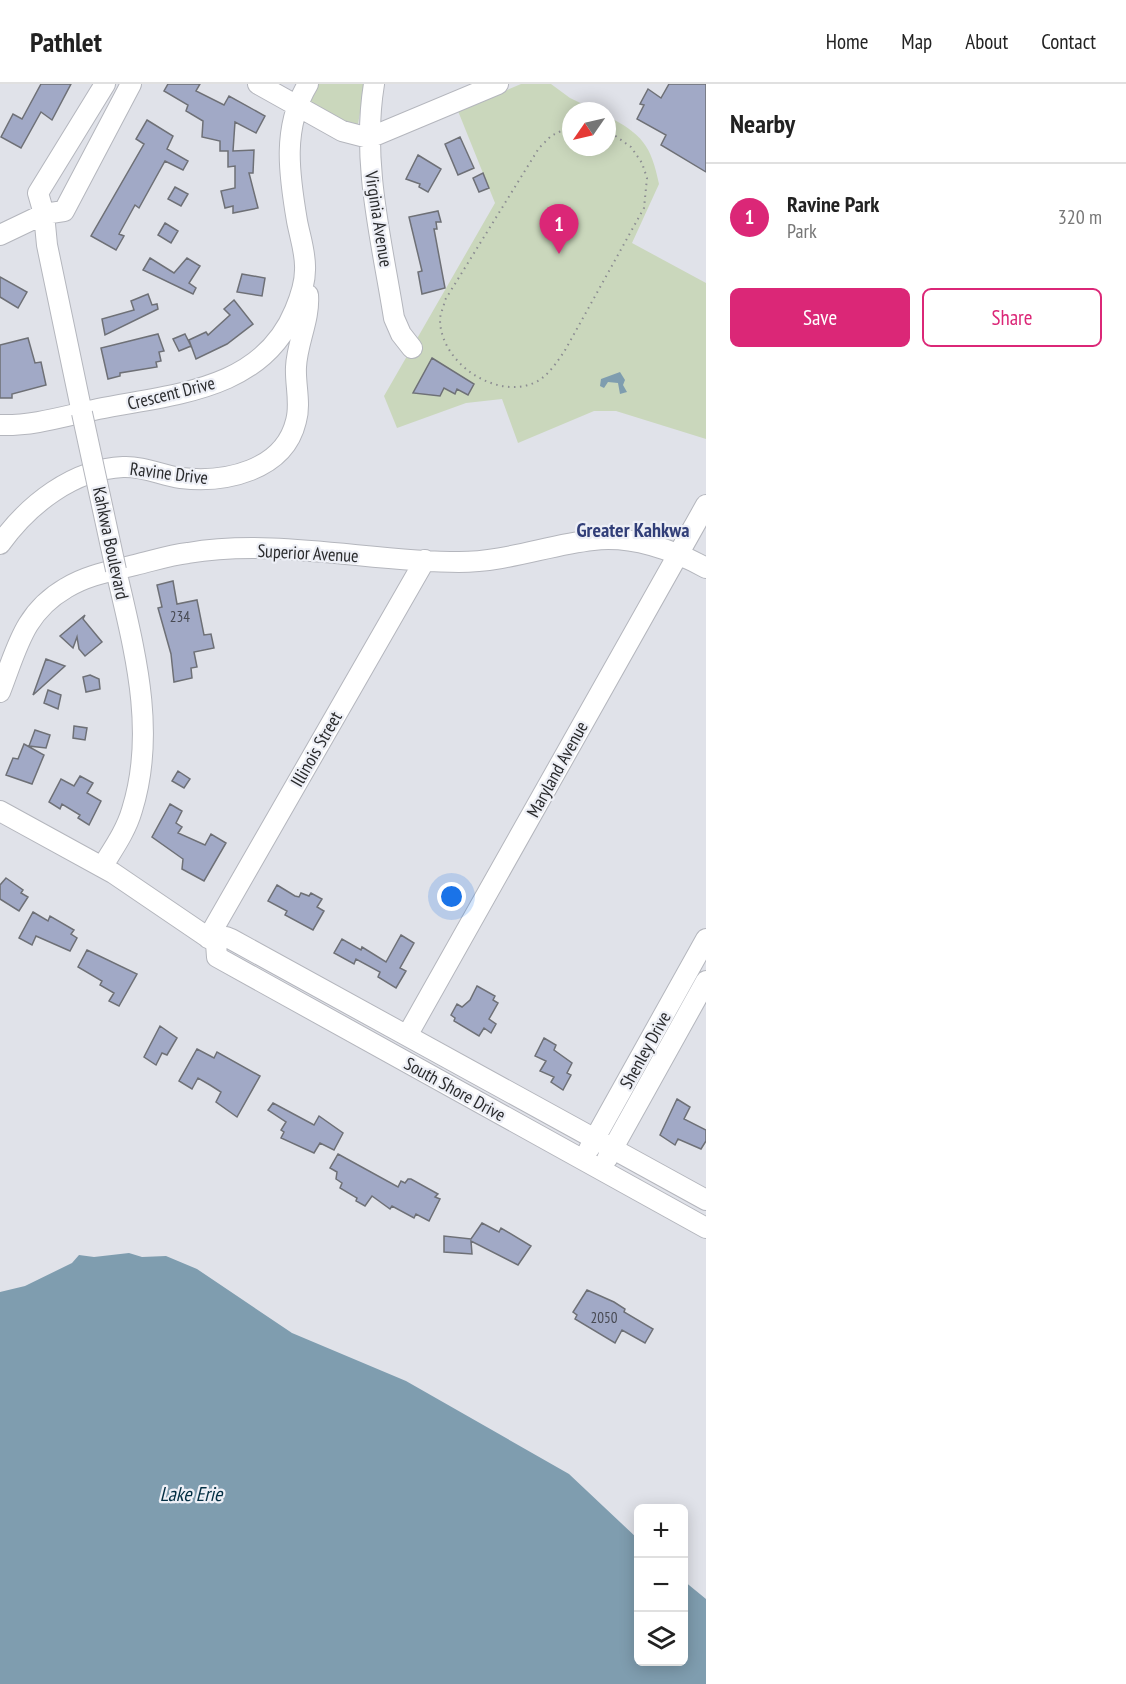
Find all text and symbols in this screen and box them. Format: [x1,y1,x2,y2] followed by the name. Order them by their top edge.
[30,23,102,60] text: Pathlet
[826,28,868,55] text: Home
[901,28,932,55] text: Map
[965,28,1008,55] text: About
[1041,28,1096,55] text: Contact
[562,102,616,156] north arrow
[730,107,795,140] text: Nearby
[360,168,398,269] street label: Virginia Avenue
[787,190,879,218] text: Ravine Park
[540,204,578,254] pin: 1
[745,204,754,230] text: 1
[1058,204,1102,230] text: 320 m
[787,218,817,244] text: Park
[730,288,910,347] button: Save
[922,288,1102,347] button: Share
[125,371,217,415] street label: Crescent Drive
[129,457,209,489] street label: Ravine Drive
[88,485,134,601] street label: Kahkwa Boulevard
[577,517,689,543] district label: Greater Kahkwa
[257,539,359,567] street label: Superior Avenue
[170,607,190,626] house number: 234
[285,707,347,791] street label: Illinois Street
[521,717,593,821] street label: Maryland Avenue
[437,882,466,911] your location
[614,1007,676,1093] street label: Shenley Drive
[400,1052,510,1126] street label: South Shore Drive
[590,1308,618,1327] house number: 2050
[160,1481,224,1507] water label: Lake Erie
[634,1504,688,1666] map controls
[634,1504,688,1558] button: +
[634,1558,688,1612] button: −
[634,1612,688,1666] button: layers

